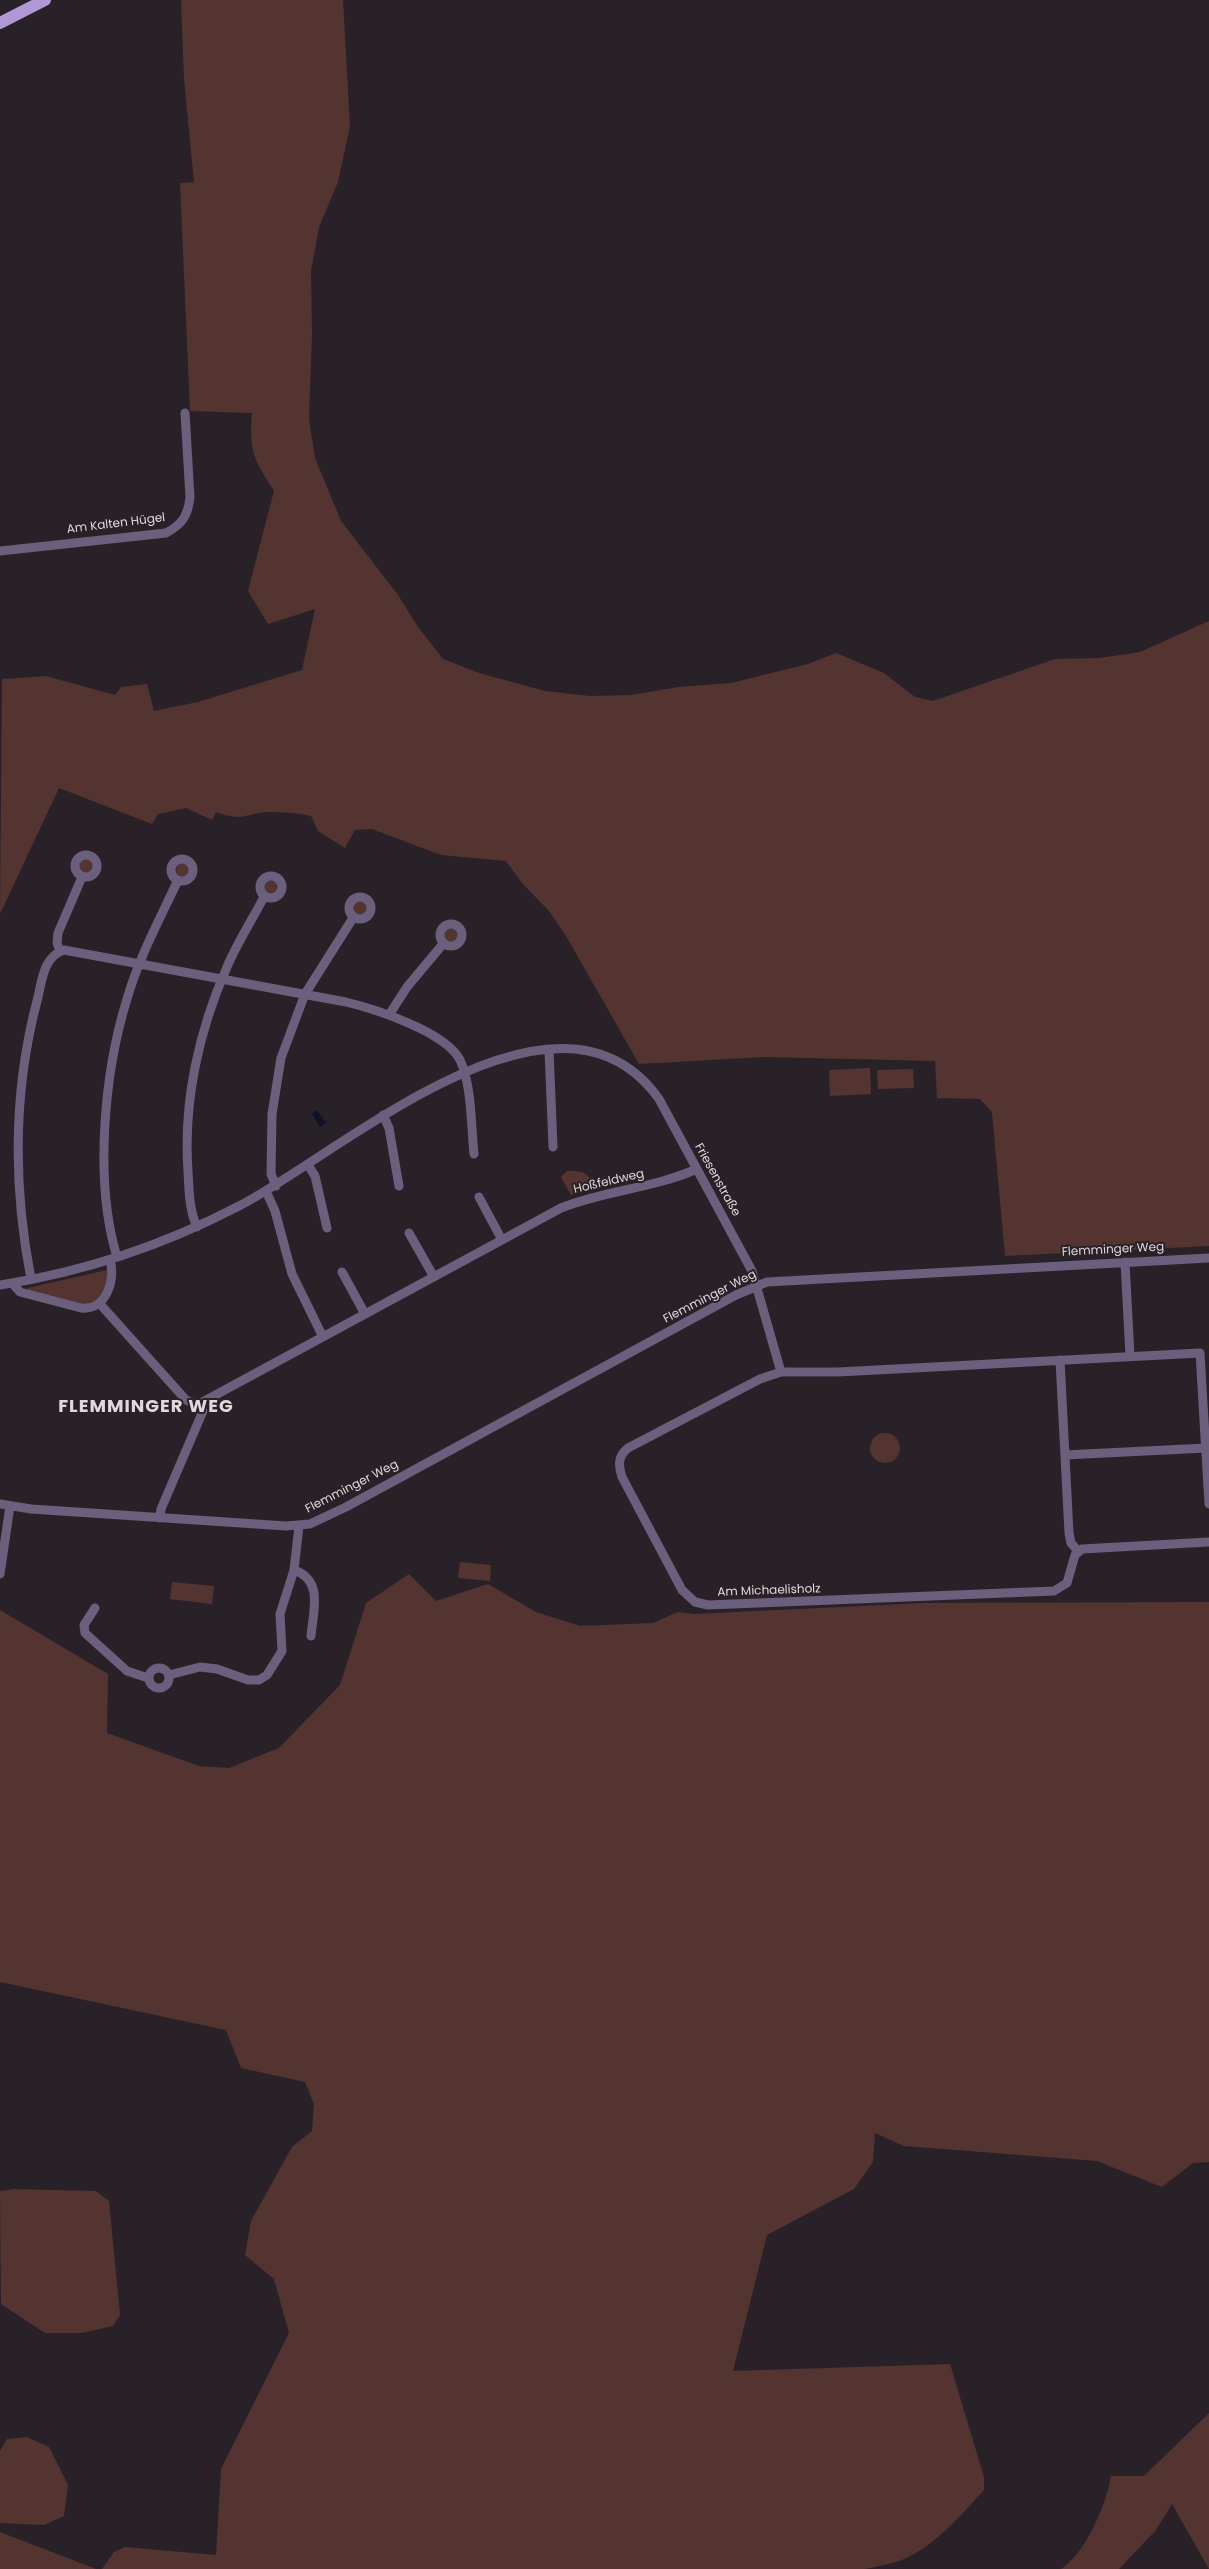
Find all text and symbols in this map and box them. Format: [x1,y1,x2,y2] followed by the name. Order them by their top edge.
[66,511,166,537] street label: Am Kalten Hügel
[691,1141,743,1219] street label: Friesenstraße
[572,1167,646,1197] street label: Hoßfeldweg
[1062,1240,1164,1260] street label: Flemminger Weg
[661,1267,759,1327] street label: Flemminger Weg
[57,1396,235,1418] district label: FLEMMINGER WEG
[303,1457,401,1517] street label: Flemminger Weg
[717,1582,821,1600] street label: Am Michaelisholz

